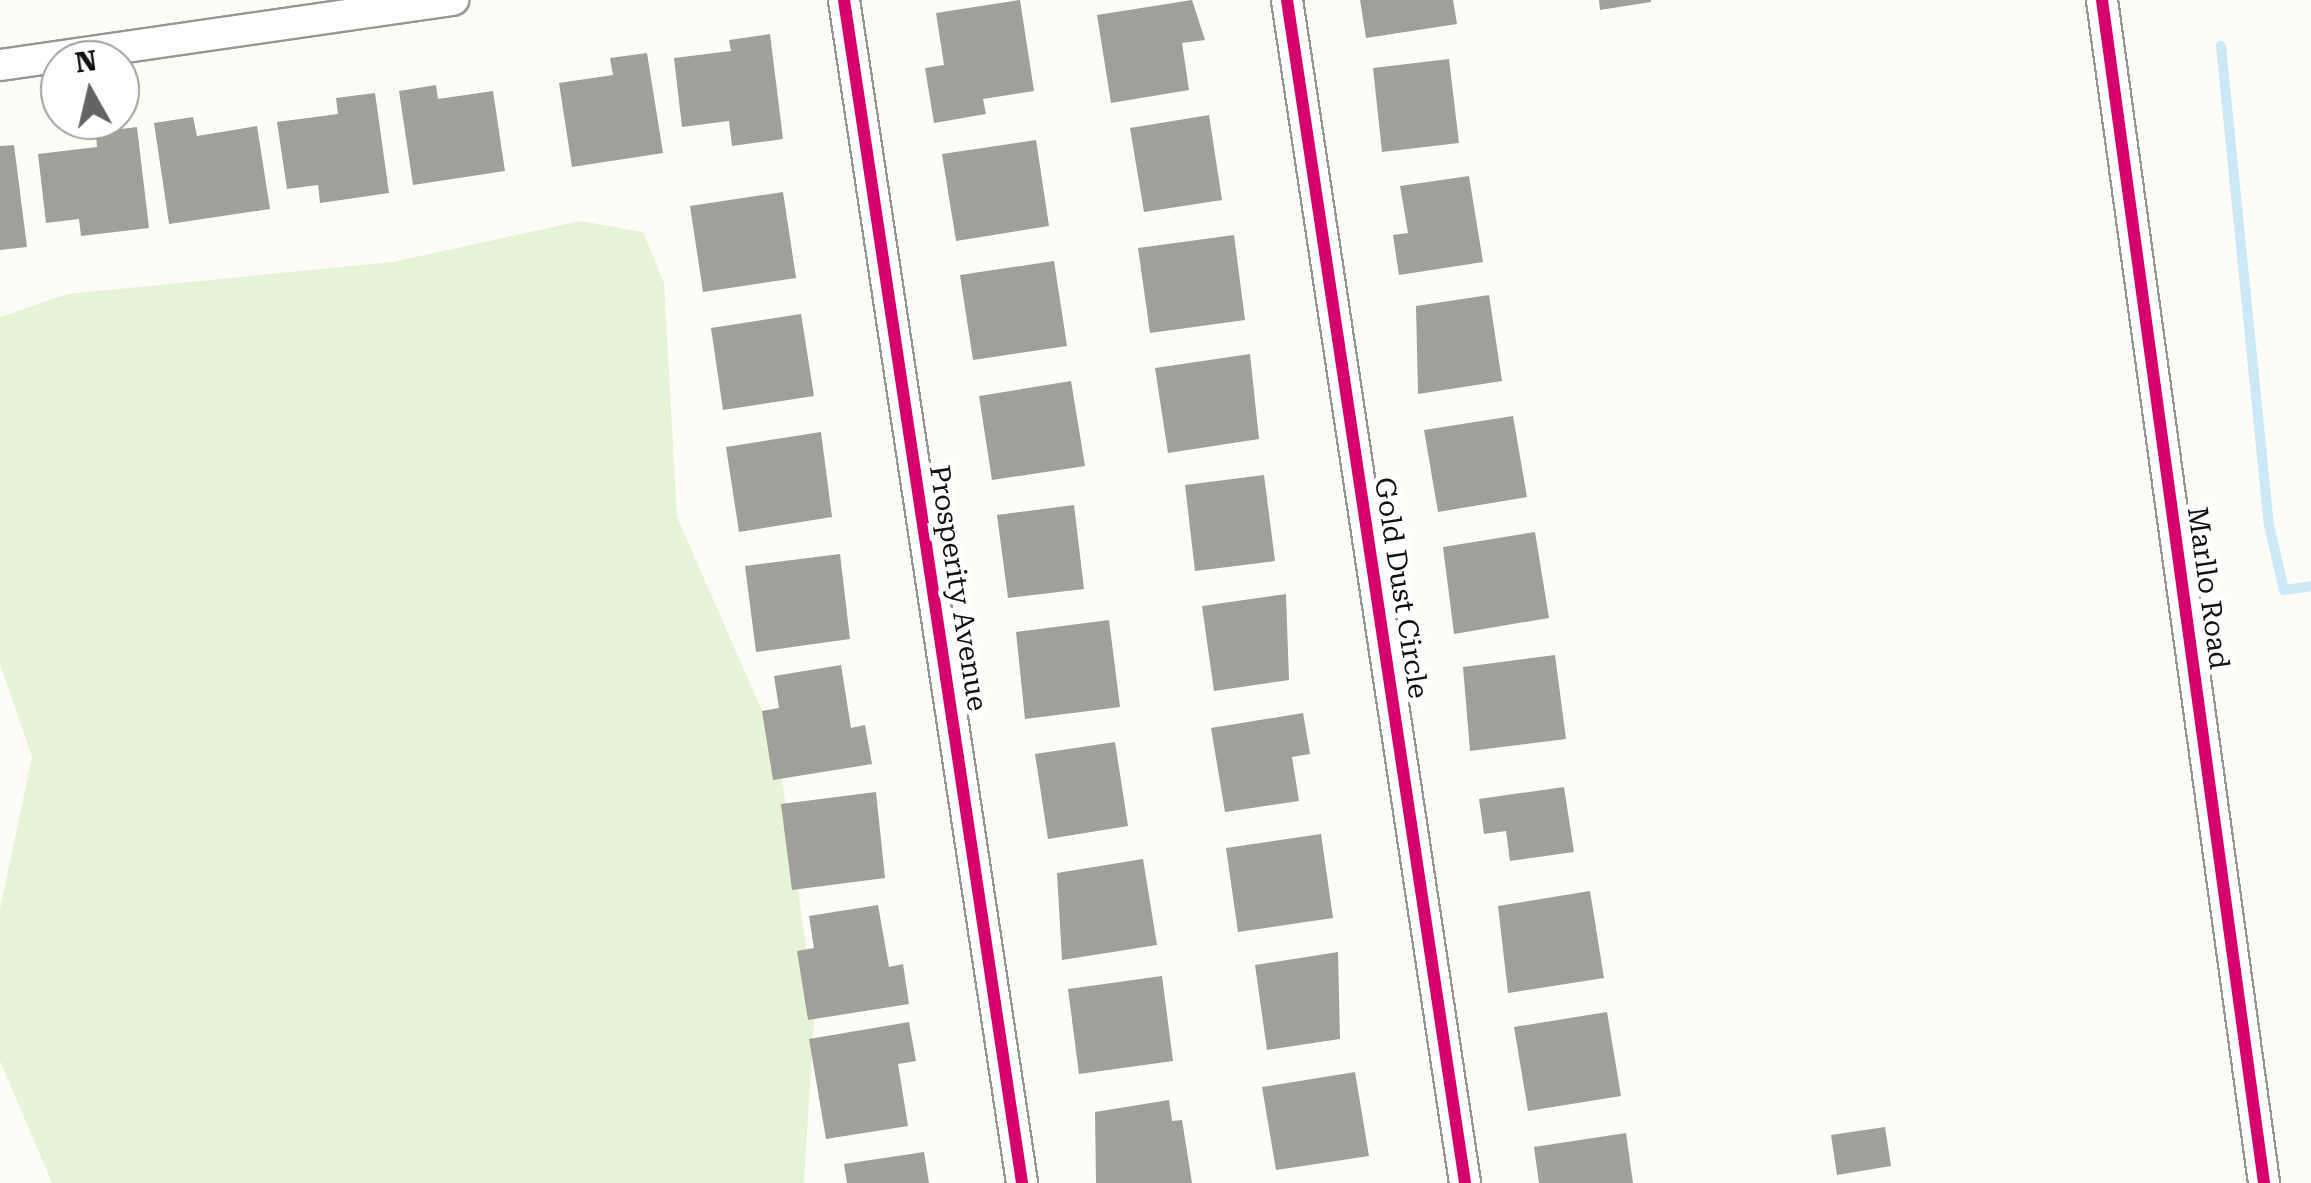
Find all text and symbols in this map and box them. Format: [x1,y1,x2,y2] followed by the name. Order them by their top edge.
[40,40,140,140] north arrow
[73,44,99,80] text: N
[922,463,994,713] street label: Prosperity Avenue
[1367,475,1435,701] street label: Gold Dust Circle
[2180,505,2236,671] street label: Marllo Road

